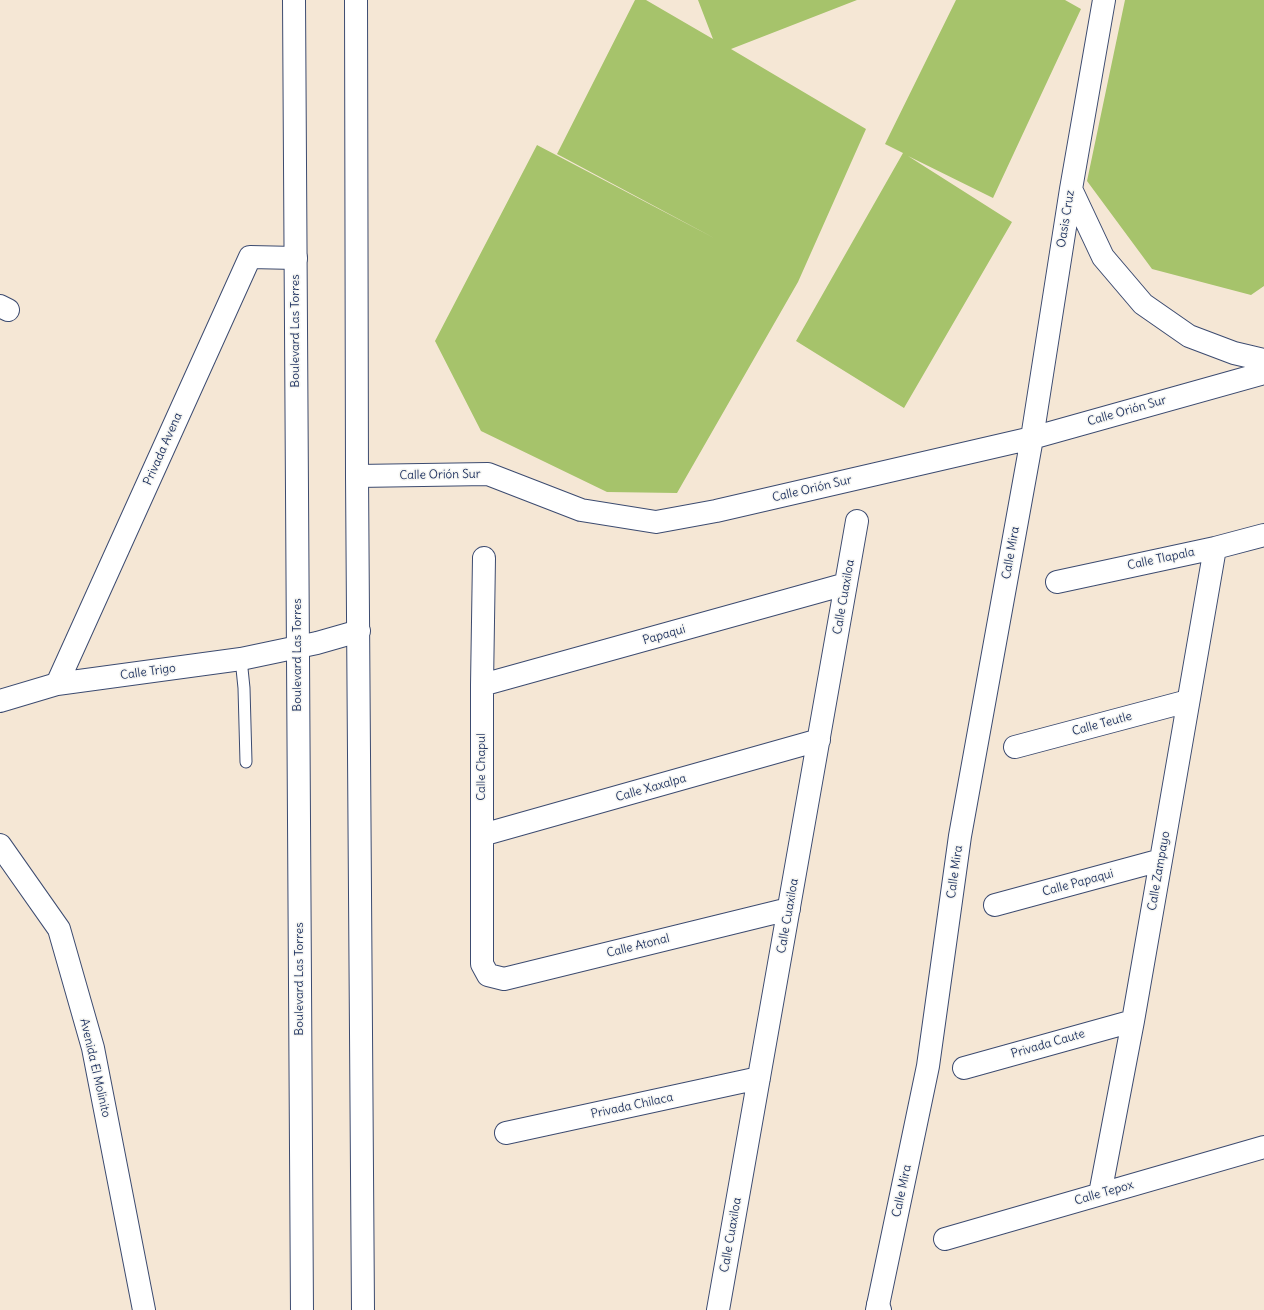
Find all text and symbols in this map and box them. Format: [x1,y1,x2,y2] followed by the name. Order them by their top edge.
[1054,189,1078,249] street label: Oasis Cruz
[289,274,303,388] street label: Boulevard Las Torres
[1086,393,1168,429] street label: Calle Orión Sur
[141,411,185,487] street label: Privada Avena
[399,467,481,483] street label: Calle Orión Sur
[771,473,853,505] street label: Calle Orión Sur
[999,525,1023,581] street label: Calle Mira
[1126,545,1196,573] street label: Calle Tlapala
[830,558,858,636] street label: Calle Cuaxiloa
[291,598,305,712] street label: Boulevard Las Torres
[641,622,687,648] street label: Papaqui
[119,661,177,683] street label: Calle Trigo
[1070,709,1134,739] street label: Calle Teutle
[475,733,489,801] street label: Calle Chapul
[614,771,688,805] street label: Calle Xaxalpa
[1145,830,1173,912] street label: Calle Zampayo
[944,845,966,899] street label: Calle Mira
[1041,867,1115,899] street label: Calle Papaqui
[774,877,802,955] street label: Calle Cuaxiloa
[293,922,307,1036] street label: Boulevard Las Torres
[605,931,671,961] street label: Calle Atonal
[77,1017,113,1119] street label: Avenida El Molinito
[1009,1027,1087,1061] street label: Privada Caute
[589,1090,675,1122] street label: Privada Chilaca
[889,1163,915,1219] street label: Calle Mira
[1073,1178,1135,1208] street label: Calle Tepox
[717,1196,745,1274] street label: Calle Cuaxiloa

